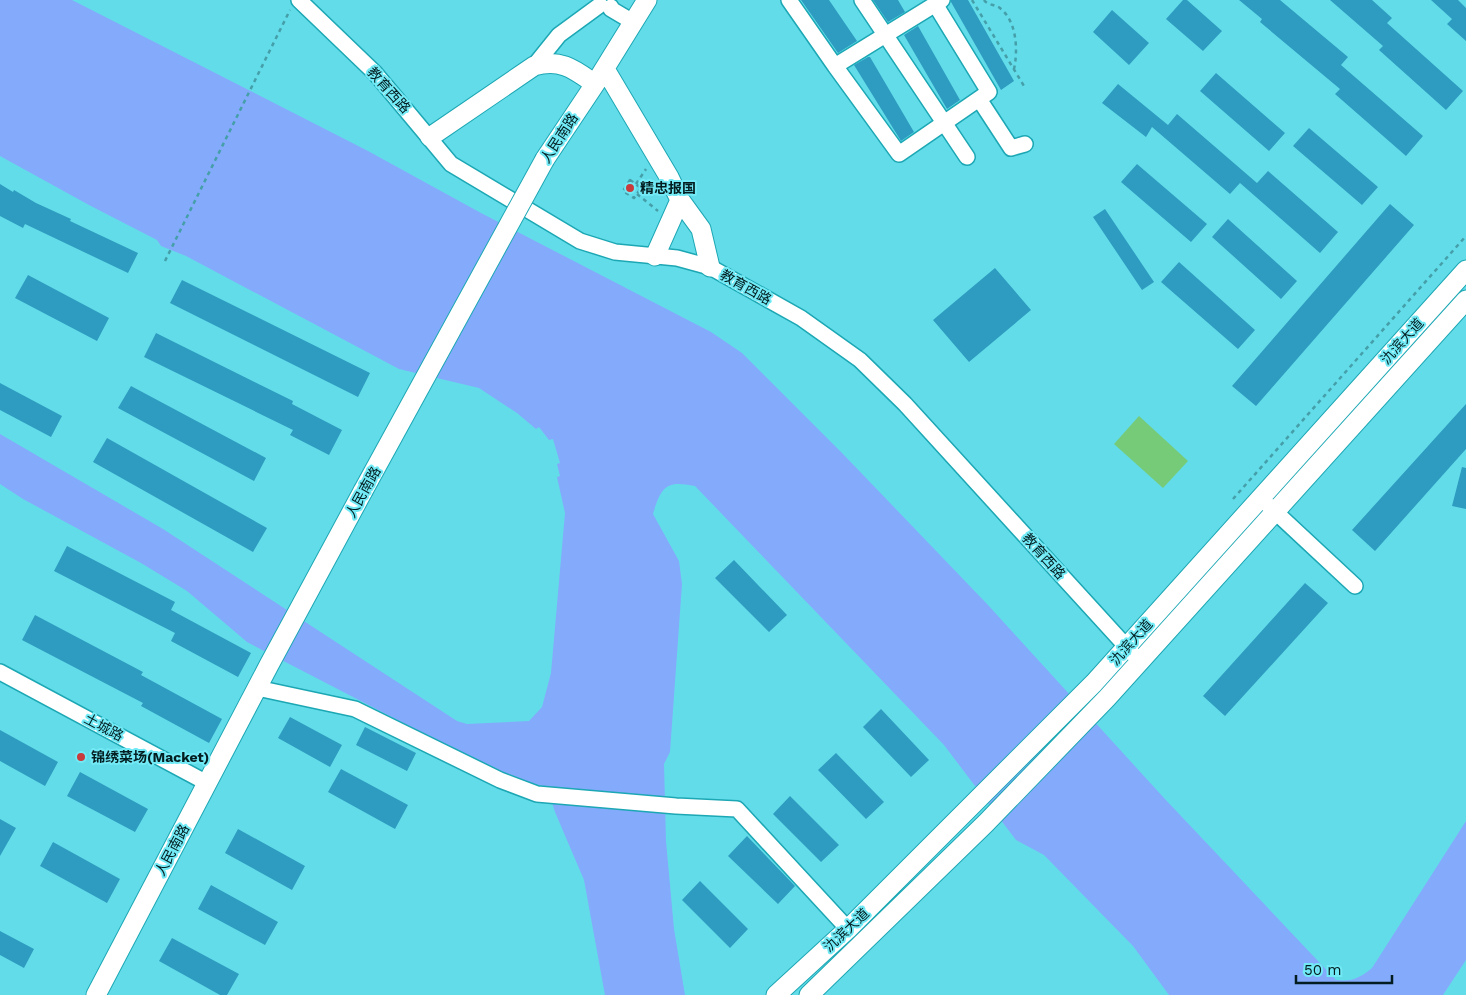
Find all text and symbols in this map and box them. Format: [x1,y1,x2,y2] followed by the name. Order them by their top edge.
[364,64,414,116] street label: 教育西路
[537,110,581,166] street label: 人民南路
[640,180,696,196] place label: 精忠报国
[624,182,636,194] marker: 精忠报国
[718,266,774,308] street label: 教育西路
[1377,315,1427,367] street label: 氿滨大道
[342,464,384,520] street label: 人民南路
[1019,530,1069,582] street label: 教育西路
[1106,616,1156,668] street label: 氿滨大道
[82,710,126,744] street label: 土城路
[91,749,209,765] place label: 锦绣菜场(Macket)
[75,751,87,763] marker: 锦绣菜场(Macket)
[152,822,192,878] street label: 人民南路
[820,905,872,955] street label: 氿滨大道
[1296,952,1392,984] scale bar
[1304,961,1341,979] text: 50 m

